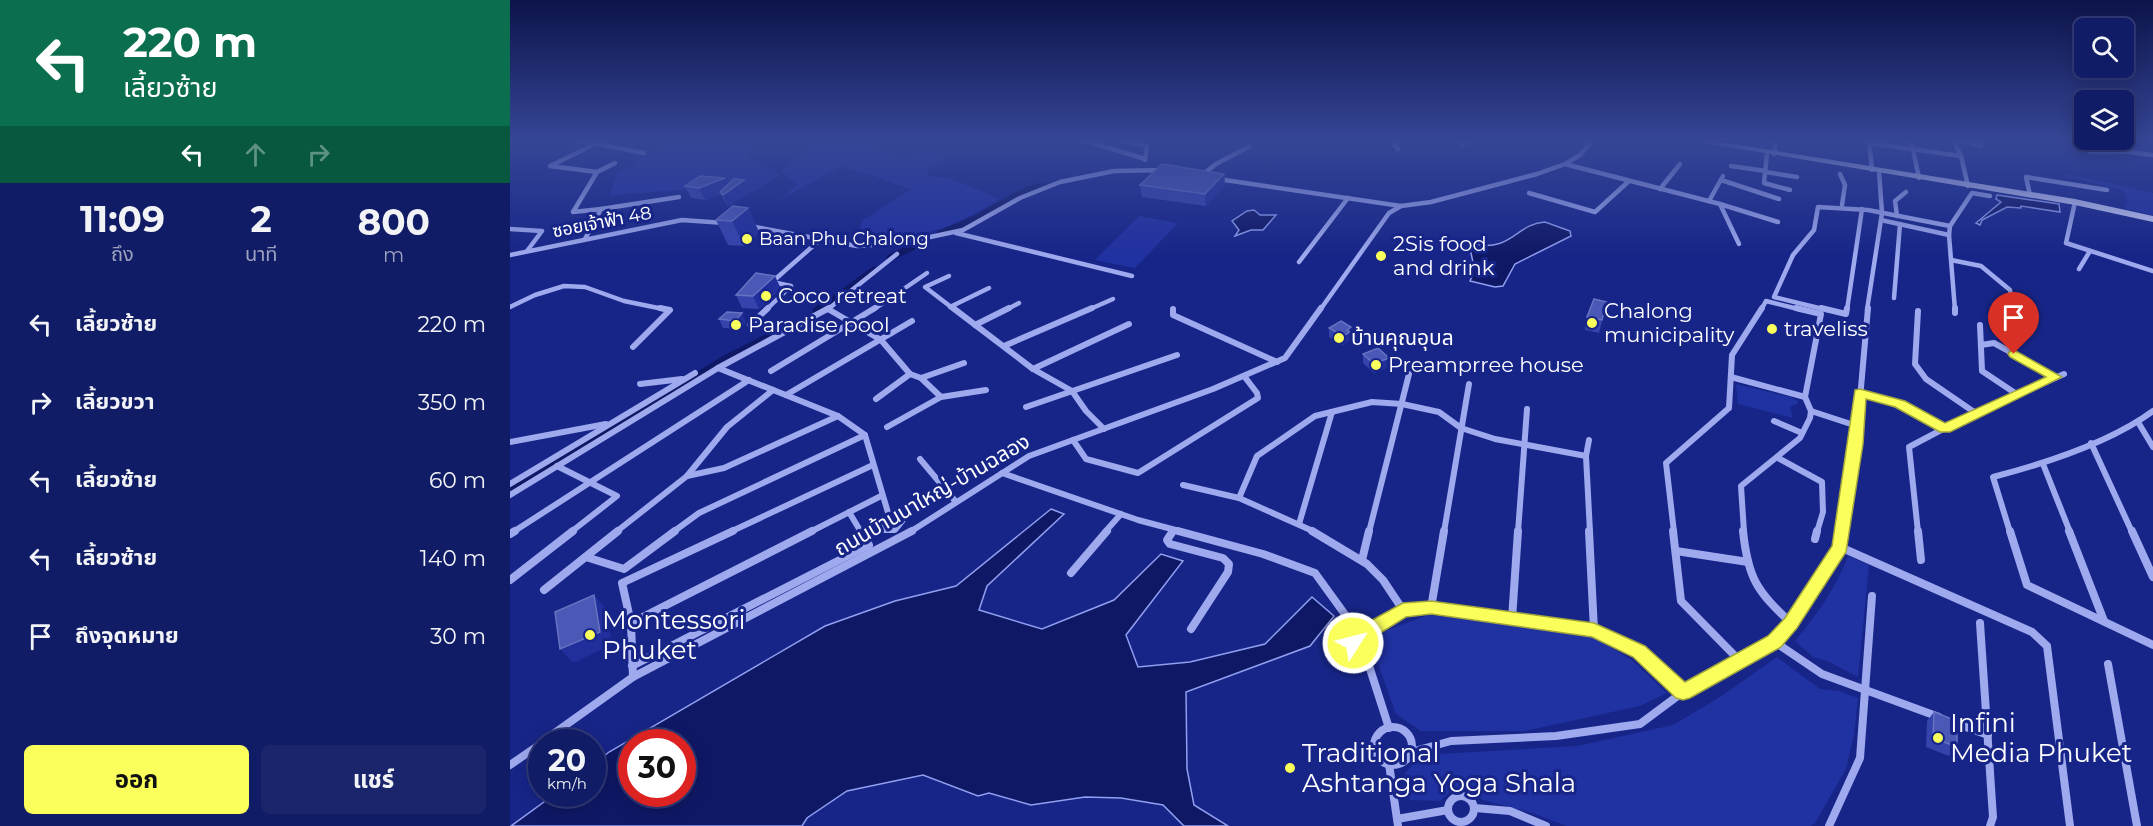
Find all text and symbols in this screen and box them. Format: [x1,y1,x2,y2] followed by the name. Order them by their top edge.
[123,16,257,68] text: 220 m
[2074,18,2134,150] map controls
[2074,18,2134,78] button: search
[24,24,102,102] icon: left
[123,71,217,104] text: เลี้ยวซ้าย
[2074,90,2134,150] button: layers
[176,138,209,171] icon: left
[239,138,272,171] icon: ahead
[302,138,335,171] icon: right
[80,197,165,241] text: 11:09
[251,197,272,241] text: 2
[357,200,430,244] text: 800
[551,202,653,242] street label: ซอยเจ้าฟ้า 48
[759,228,929,250] place label: Baan Phu Chalong
[1393,231,1495,280] place label: 2Sis food and drink
[740,232,754,246] marker: Baan Phu Chalong
[111,242,134,266] text: ถึง
[245,242,277,266] text: นาที
[383,243,404,267] text: m
[1374,249,1388,263] marker: 2Sis food and drink
[778,283,907,308] place label: Coco retreat
[759,289,773,303] marker: Coco retreat
[1988,292,2039,354] pin
[1604,298,1735,347] place label: Chalong municipality
[1997,301,2030,334] icon: arrive
[24,308,57,341] icon: left
[75,310,157,337] text: เลี้ยวซ้าย
[417,311,486,338] text: 220 m
[748,312,890,337] place label: Paradise pool
[1585,316,1599,330] marker: Chalong municipality
[1784,316,1868,341] place label: traveliss
[729,318,743,332] marker: Paradise pool
[1765,322,1779,336] marker: traveliss
[1351,325,1454,351] place label: บ้านคุณอุบล
[1332,331,1346,345] marker: บ้านคุณอุบล
[1388,352,1584,377] place label: Preamprree house
[1369,358,1383,372] marker: Preamprree house
[24,386,57,419] icon: right
[75,388,155,415] text: เลี้ยวขวา
[418,389,486,416] text: 350 m
[830,428,1034,561] street label: ถนนบ้านนาใหญ่-บ้านฉลอง
[24,464,57,497] icon: left
[75,466,157,493] text: เลี้ยวซ้าย
[429,467,486,494] text: 60 m
[24,542,57,575] icon: left
[75,544,157,571] text: เลี้ยวซ้าย
[420,545,486,572] text: 140 m
[602,604,745,666] place label: Montessori Phuket
[1321,611,1385,675] position arrow
[24,620,57,653] icon: arrive
[75,622,179,649] text: ถึงจุดหมาย
[430,623,486,650] text: 30 m
[583,628,597,642] marker: Montessori Phuket
[1950,707,2132,769] place label: Infini Media Phuket
[618,729,696,807] speed limit sign: 30
[1931,731,1945,745] marker: Infini Media Phuket
[1302,737,1576,799] place label: Traditional Ashtanga Yoga Shala
[548,742,586,779] text: 20
[24,745,249,814] button: ออก
[261,745,486,814] button: แชร์
[1283,761,1297,775] marker: Traditional Ashtanga Yoga Shala
[547,774,587,793] text: km/h

